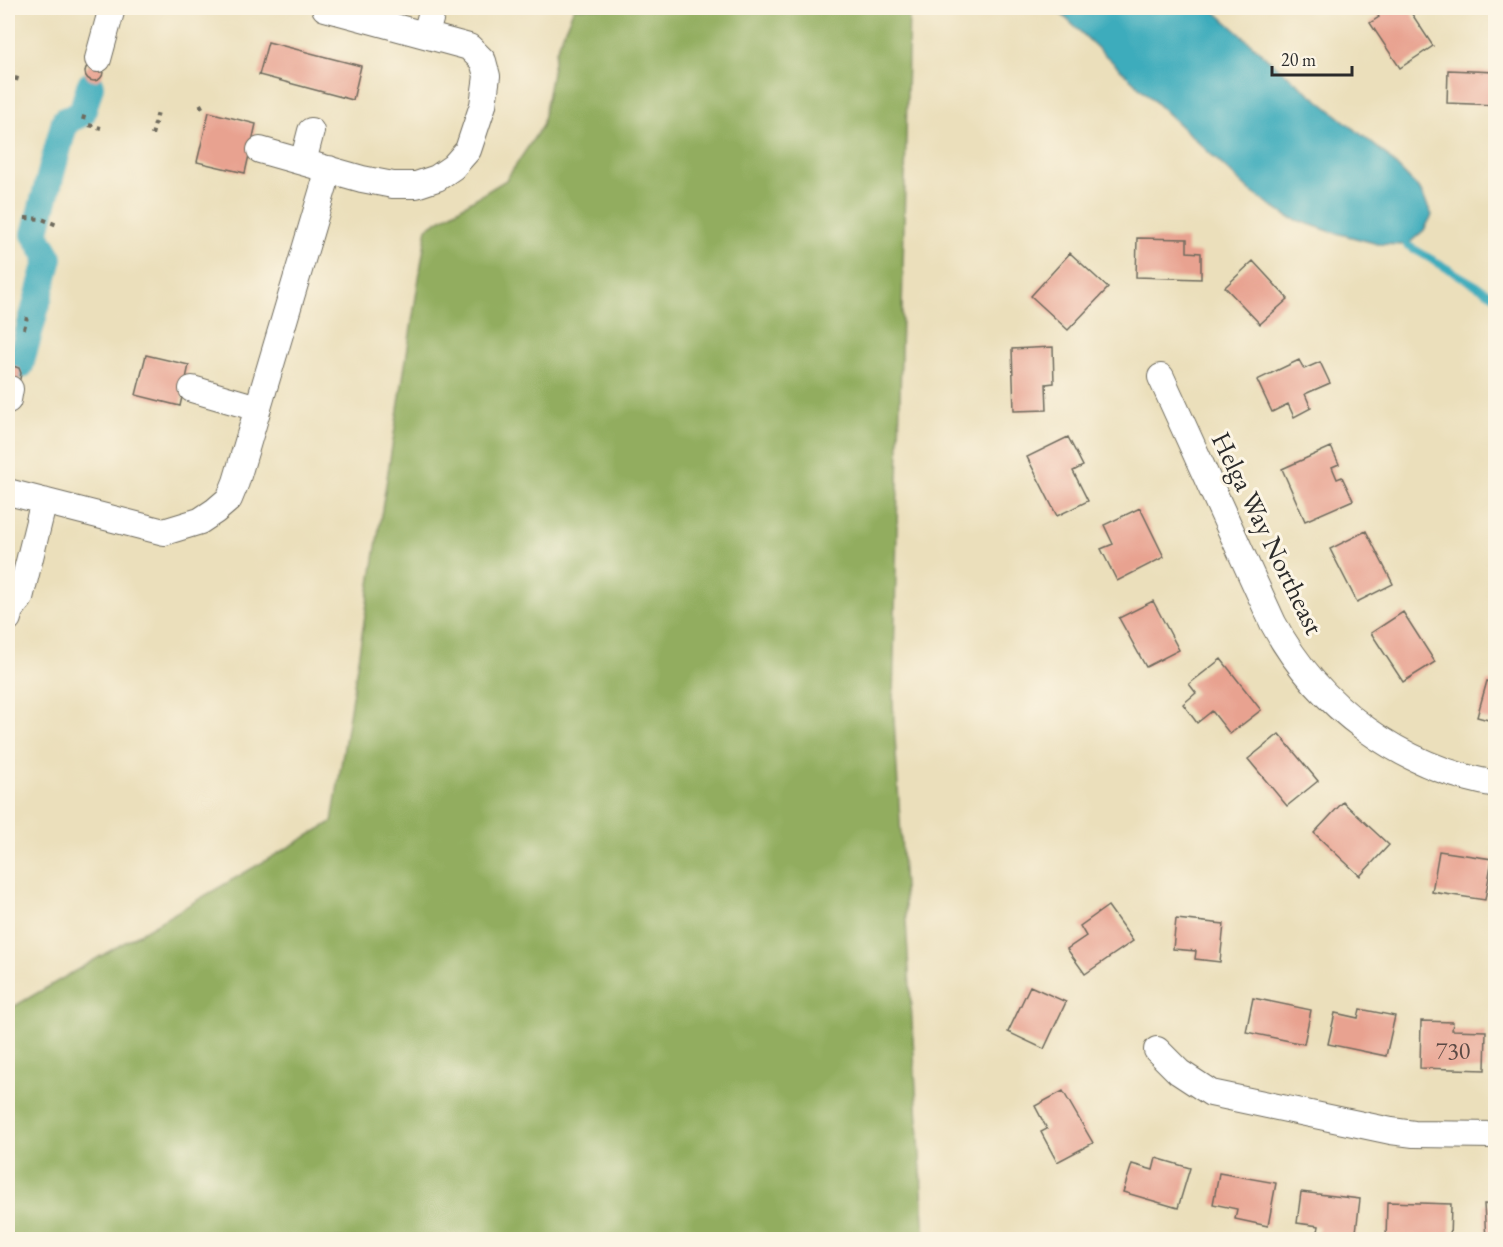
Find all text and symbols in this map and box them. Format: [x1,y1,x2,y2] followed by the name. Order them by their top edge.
[1272,39,1352,77] scale bar
[1281,48,1316,71] text: 20 m
[1204,426,1332,641] street label: Helga Way Northeast
[1436,1035,1470,1066] house number: 730

